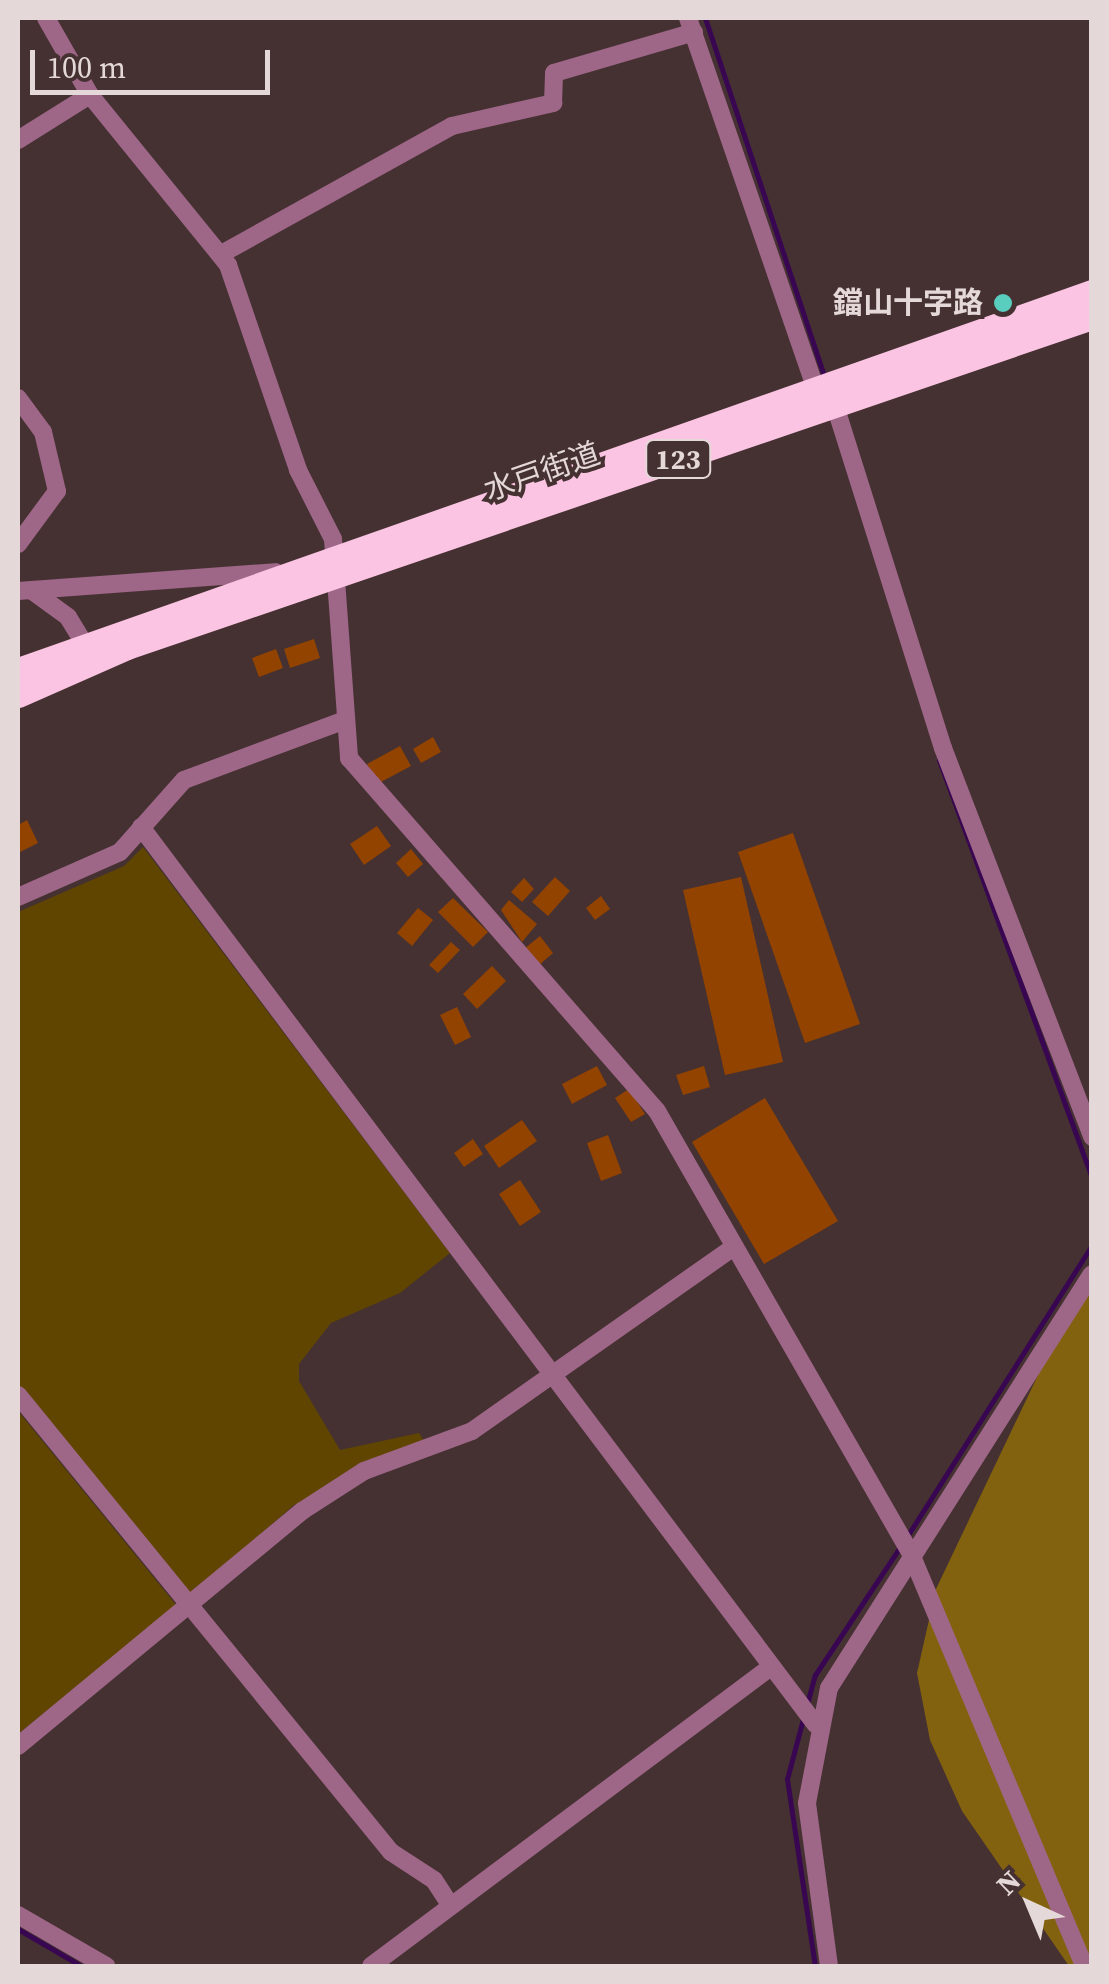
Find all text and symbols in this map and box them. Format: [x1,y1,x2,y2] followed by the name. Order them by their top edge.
[35,30,275,92] scale bar
[47,47,126,88] text: 100 m
[833,285,983,321] place label: 鐺山十字路
[992,292,1014,314] marker: 鐺山十字路
[479,435,605,509] street label: 水戸街道
[643,436,713,482] road number: 123
[979,1854,1079,1954] north arrow
[988,1862,1029,1903] text: N

